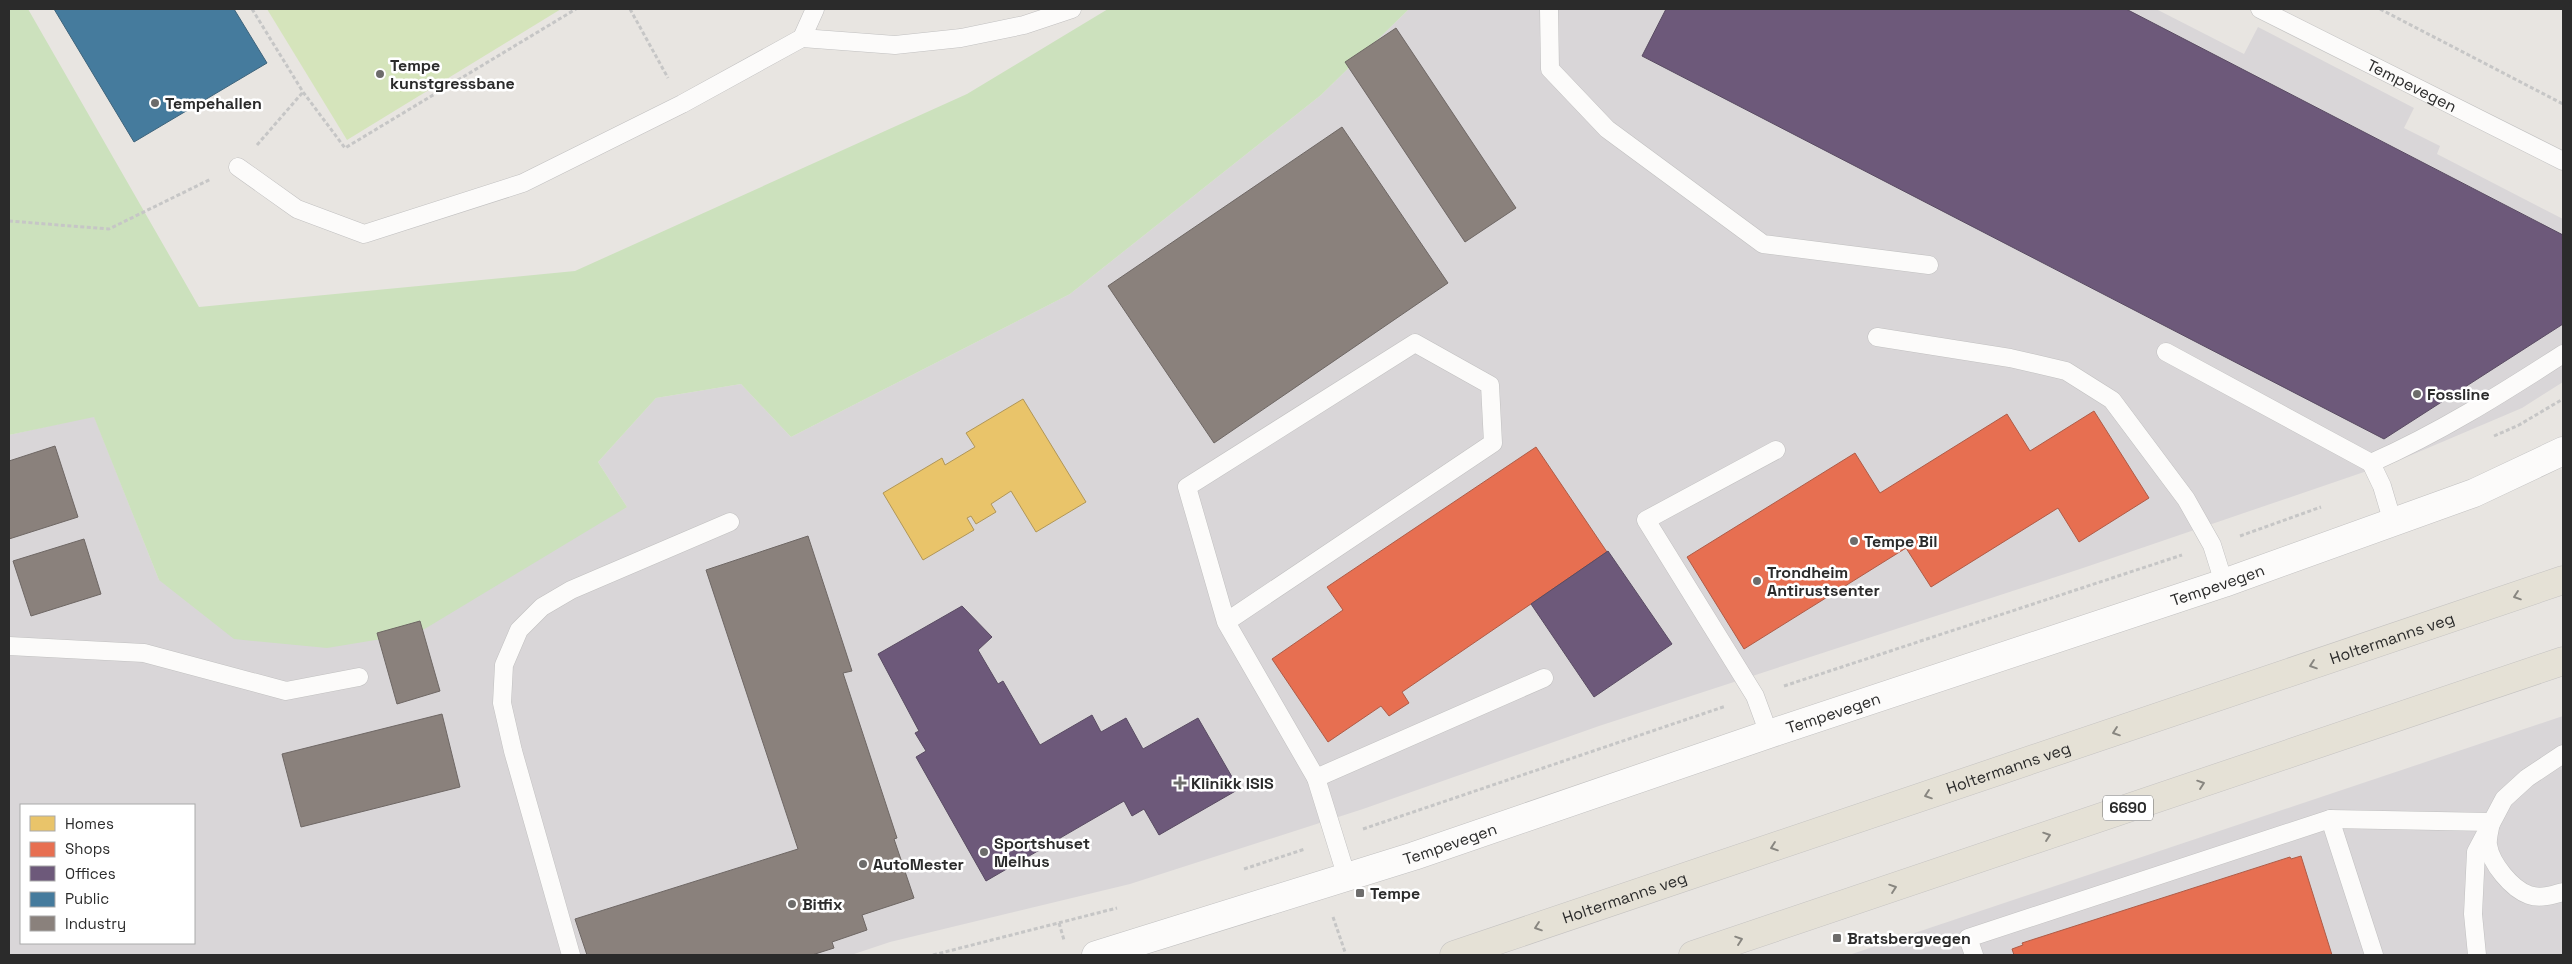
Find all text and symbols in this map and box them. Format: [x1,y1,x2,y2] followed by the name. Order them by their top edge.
[2363,54,2460,117] street label: Tempevegen
[390,55,515,94] place label: Tempe kunstgressbane
[374,68,386,80] marker: Tempe kunstgressbane
[165,93,262,114] place label: Tempehallen
[149,97,161,109] marker: Tempehallen
[2427,384,2490,405] place label: Fossline
[2411,388,2423,400] marker: Fossline
[1864,531,1937,552] place label: Tempe Bil
[1848,535,1860,547] marker: Tempe Bil
[2168,559,2267,611] street label: Tempevegen
[1767,562,1880,601] place label: Trondheim Antirustsenter
[1751,575,1763,587] marker: Trondheim Antirustsenter
[2513,590,2522,600] one-way arrow
[2327,608,2457,669] street label: Holtermanns veg
[2310,659,2318,669] one-way arrow
[1784,688,1883,739] street label: Tempevegen
[2112,726,2120,736] one-way arrow
[1943,737,2073,799] street label: Holtermanns veg
[1191,773,1274,794] place label: Klinikk ISIS
[1173,776,1187,790] marker: Klinikk ISIS
[2196,779,2205,789] one-way arrow
[1925,789,1933,799] one-way arrow
[2103,796,2153,820] road number: 6690
[20,804,195,944] legend
[65,814,114,833] text: Homes
[1401,818,1500,870] street label: Tempevegen
[2042,831,2051,841] one-way arrow
[994,833,1090,872] place label: Sportshuset Melhus
[65,839,110,858] text: Shops
[1771,841,1779,851] one-way arrow
[978,846,990,858] marker: Sportshuset Melhus
[873,854,964,875] place label: AutoMester
[857,858,869,870] marker: AutoMester
[65,864,116,883] text: Offices
[1560,867,1690,929] street label: Holtermanns veg
[1370,883,1420,904] place label: Tempe
[1888,883,1897,893] one-way arrow
[1354,887,1366,899] marker: Tempe
[65,889,109,908] text: Public
[802,894,843,915] place label: Bitfix
[786,898,798,910] marker: Bitfix
[65,914,126,933] text: Industry
[1534,921,1542,931] one-way arrow
[1847,928,1971,949] place label: Bratsbergvegen
[1831,932,1843,944] marker: Bratsbergvegen
[1735,935,1743,945] one-way arrow

